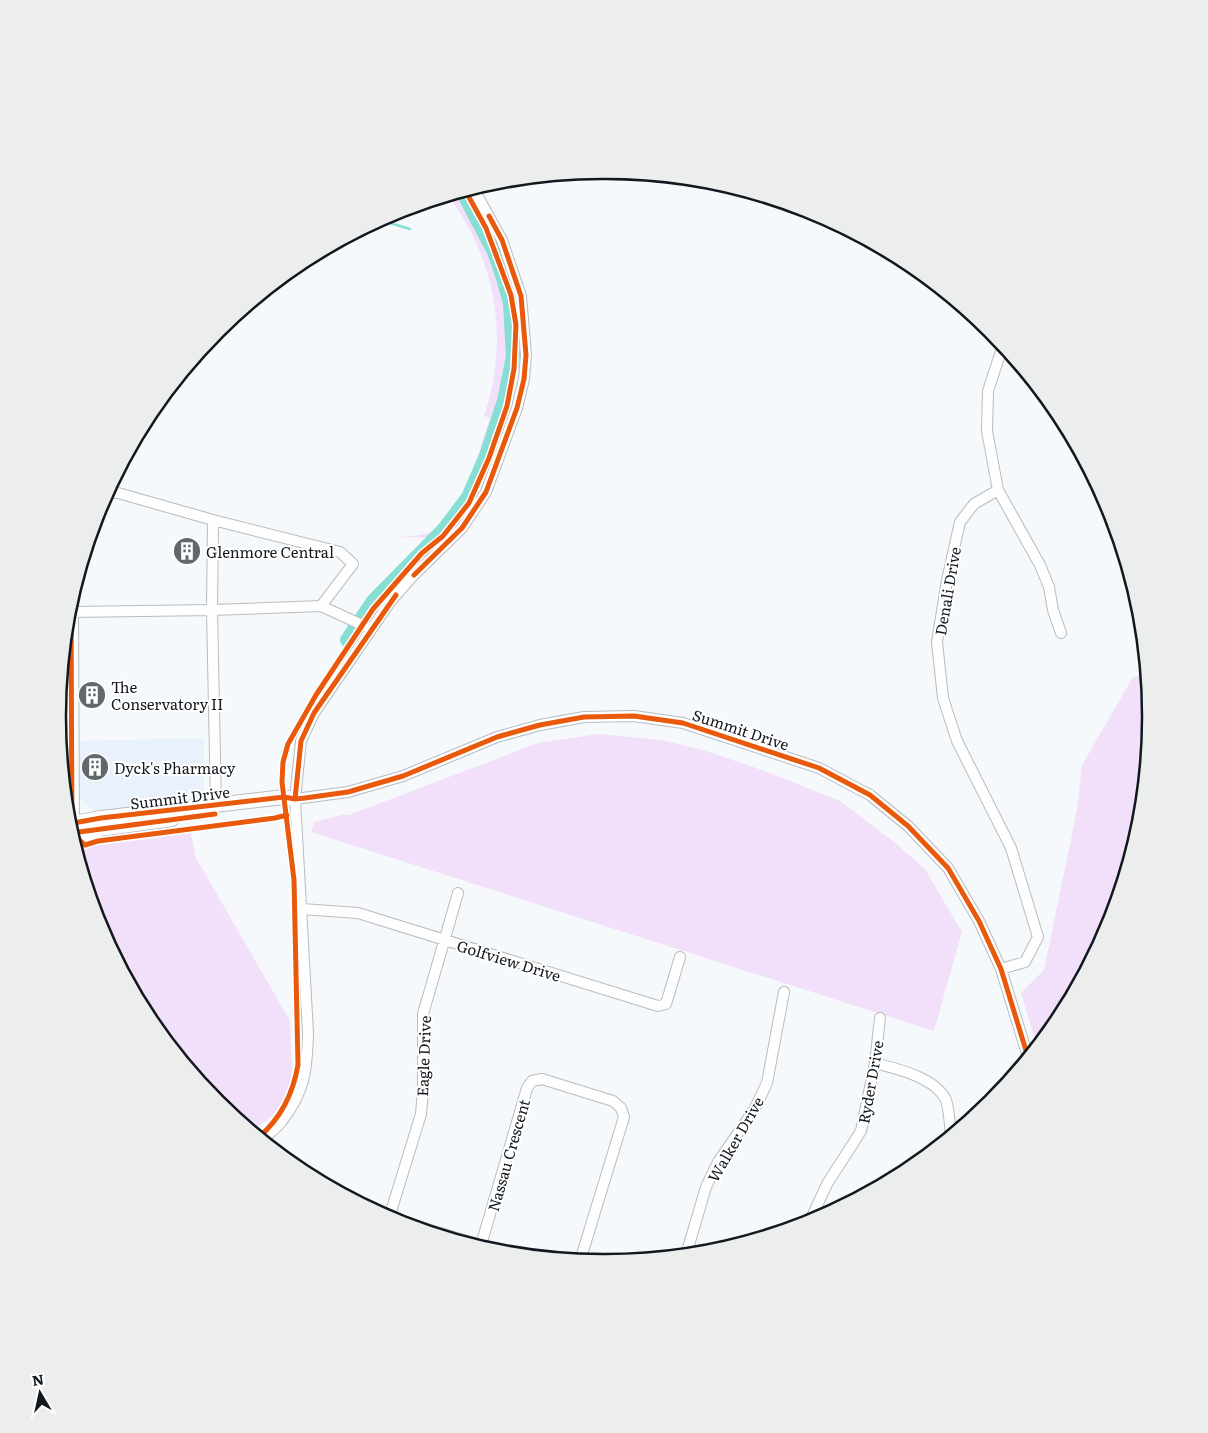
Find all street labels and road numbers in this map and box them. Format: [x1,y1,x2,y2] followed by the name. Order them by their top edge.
[928,545,966,637] street label: Denali Drive
[690,703,792,756] street label: Summit Drive
[129,779,231,815] street label: Summit Drive
[454,933,564,987] street label: Golfview Drive
[410,1015,436,1097] street label: Eagle Drive
[851,1038,889,1125] street label: Ryder Drive
[701,1092,769,1186] street label: Walker Drive
[481,1096,535,1214] street label: Nassau Crescent

